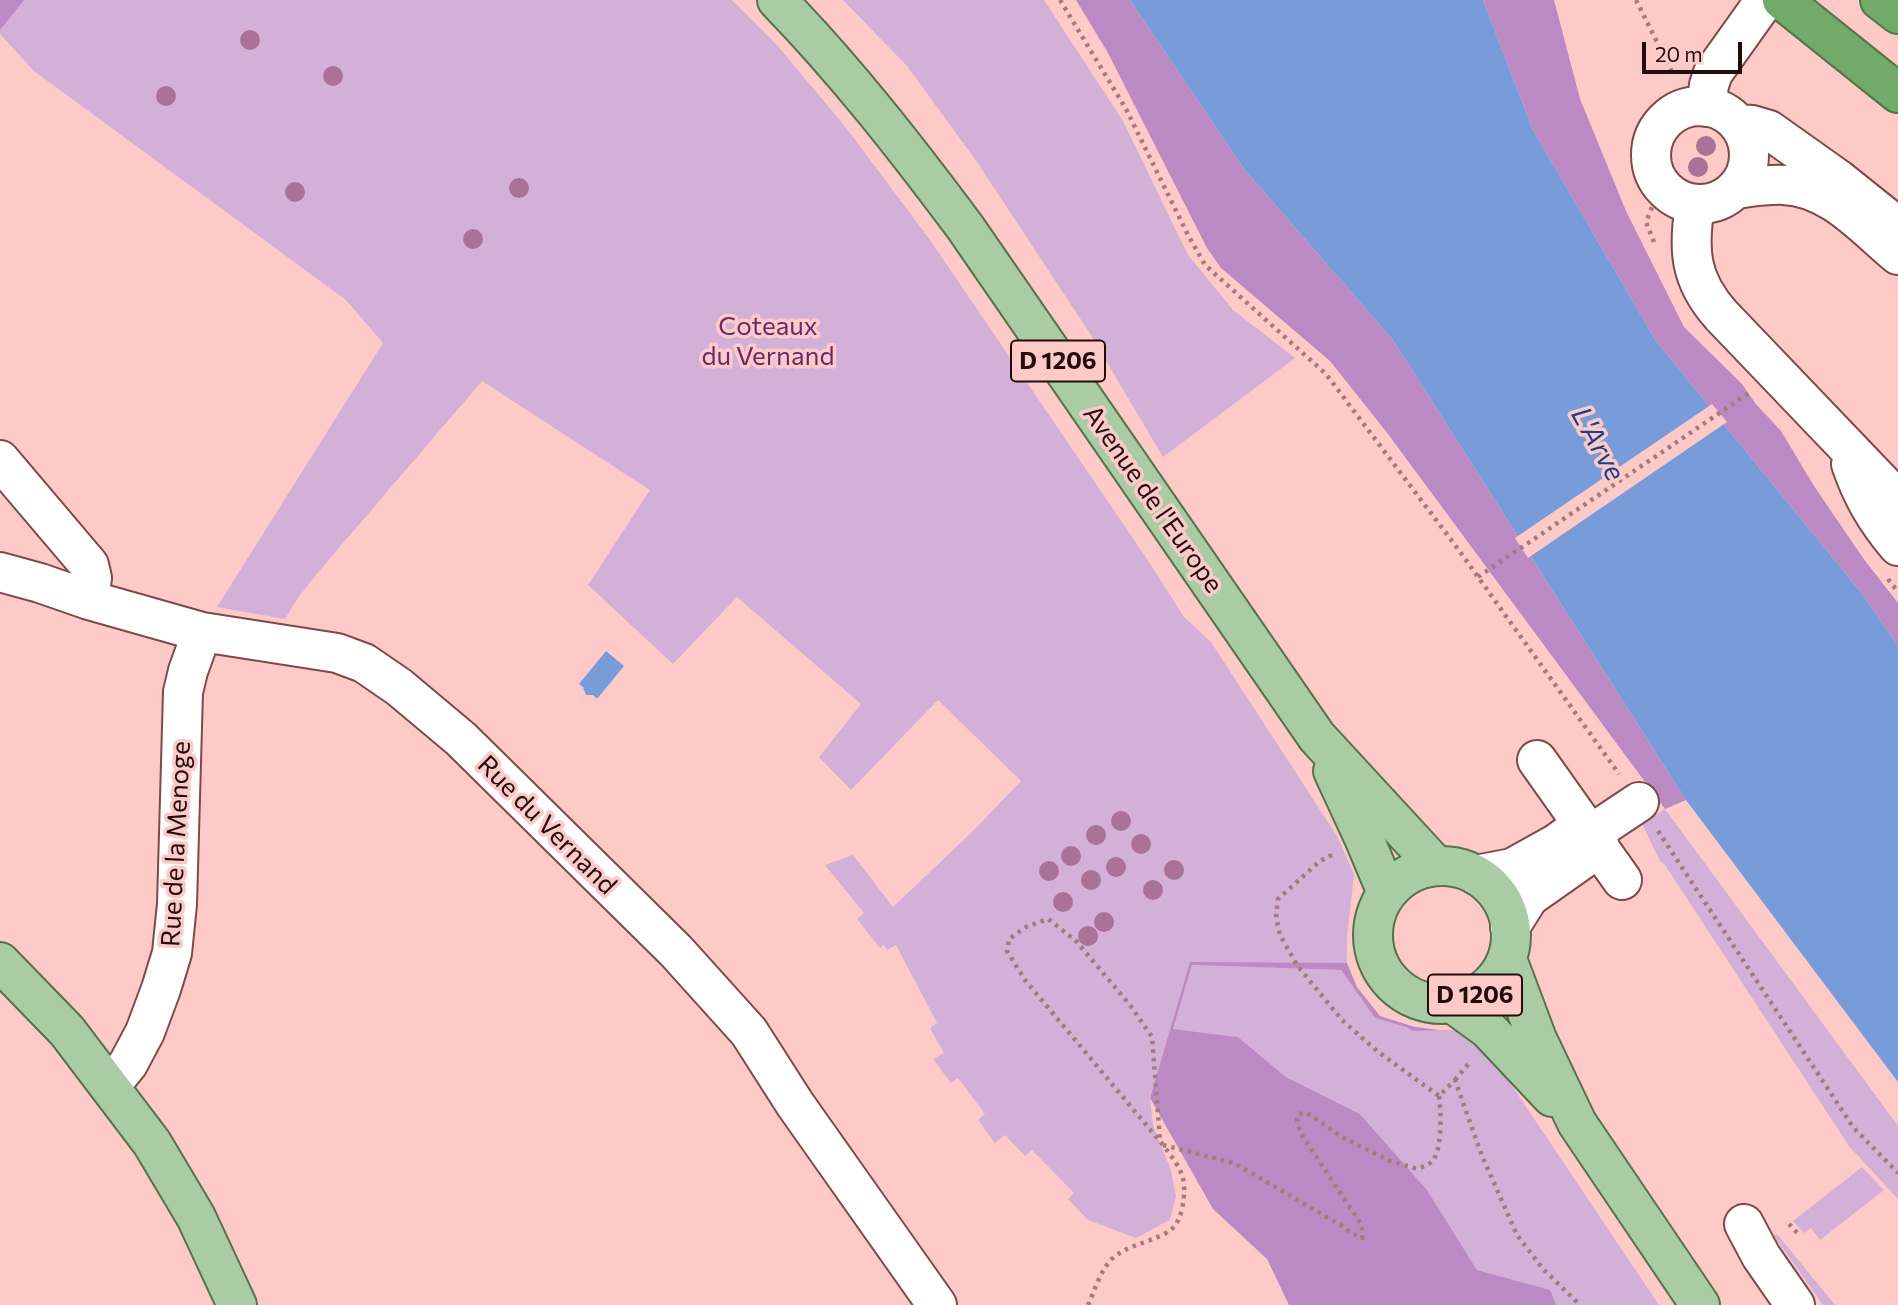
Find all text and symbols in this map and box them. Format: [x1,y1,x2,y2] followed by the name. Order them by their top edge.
[1646,28,1746,72] scale bar
[1655,41,1703,66] text: 20 m
[701,310,835,372] park label: Coteaux du Vernand
[1011,340,1105,382] road number: D 1206
[1077,399,1229,599] street label: Avenue de l'Europe
[1564,401,1632,487] water label: L'Arve
[155,740,197,948] street label: Rue de la Menoge
[471,749,623,901] street label: Rue du Vernand
[1428,974,1522,1015] road number: D 1206

